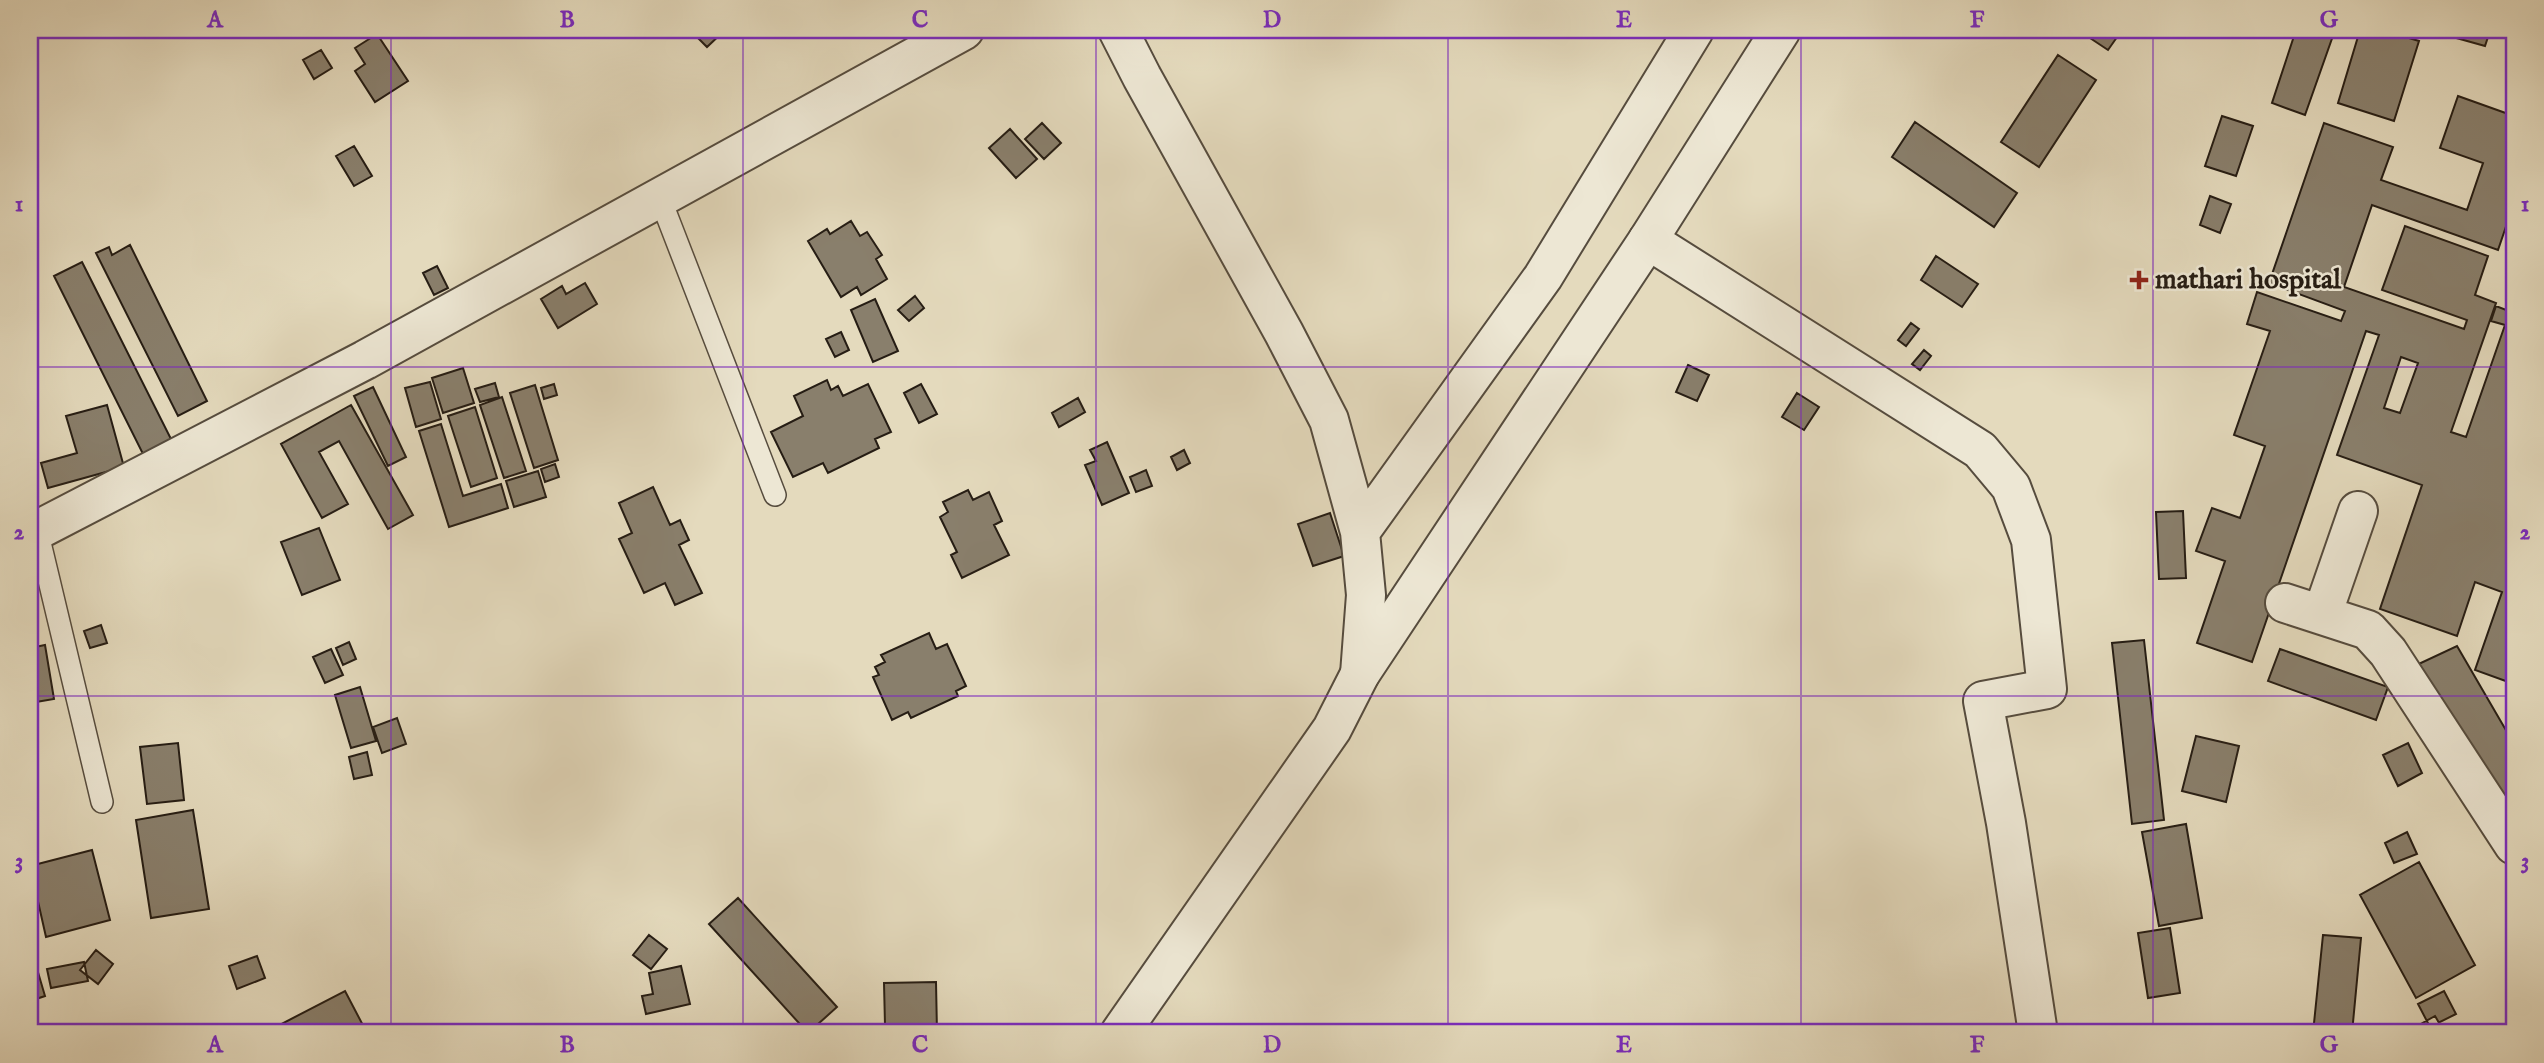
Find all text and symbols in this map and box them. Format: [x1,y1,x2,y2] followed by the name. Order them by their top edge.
[206,6,224,35] text: A
[559,6,575,35] text: B
[912,6,929,35] text: C
[1263,6,1281,35] text: D
[1616,6,1632,35] text: E
[1970,6,1985,35] text: F
[2320,6,2339,35] text: G
[15,190,23,219] text: 1
[2521,190,2529,219] text: 1
[2155,263,2342,298] place label: mathari hospital
[2129,270,2149,290] marker: mathari hospital
[14,518,25,547] text: 2
[2520,518,2531,547] text: 2
[15,847,23,876] text: 3
[2521,847,2529,876] text: 3
[206,1031,224,1060] text: A
[559,1031,575,1060] text: B
[912,1031,929,1060] text: C
[1263,1031,1281,1060] text: D
[1616,1031,1632,1060] text: E
[1970,1031,1985,1060] text: F
[2320,1031,2339,1060] text: G

